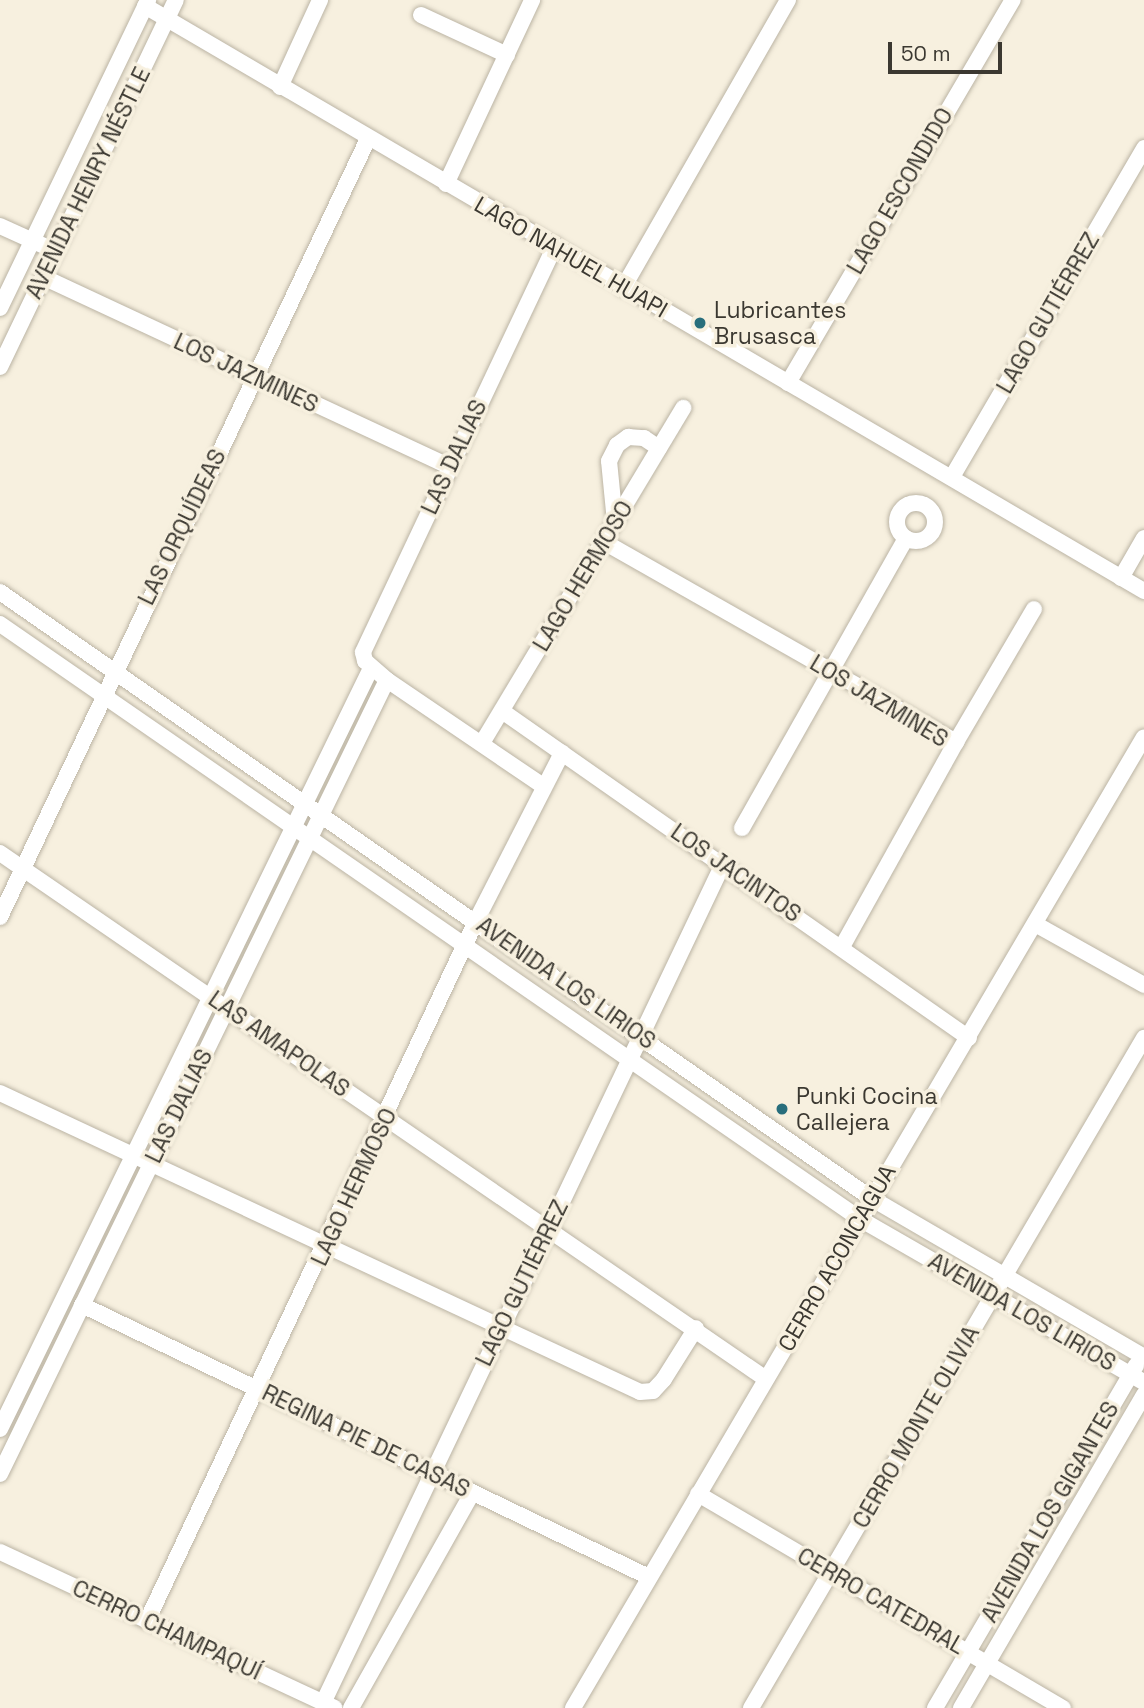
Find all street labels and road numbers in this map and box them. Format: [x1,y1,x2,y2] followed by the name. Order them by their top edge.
[20,62,156,304] street label: AVENIDA HENRY NÉSTLE
[841,103,959,279] street label: LAGO ESCONDIDO
[469,190,673,324] street label: LAGO NAHUEL HUAPI
[991,228,1105,398] street label: LAGO GUTIÉRREZ
[169,328,323,418] street label: LOS JAZMINES
[415,395,493,519] street label: LAS DALIAS
[132,445,232,609] street label: LAS ORQUÍDEAS
[527,496,639,656] street label: LAGO HERMOSO
[805,649,953,753] street label: LOS JAZMINES
[666,818,806,928] street label: LOS JACINTOS
[471,911,661,1055] street label: AVENIDA LOS LIRIOS
[203,985,355,1103] street label: LAS AMAPOLAS
[140,1045,218,1167] street label: LAS DALIAS
[305,1104,403,1270] street label: LAGO HERMOSO
[772,1160,902,1356] street label: CERRO ACONCAGUA
[470,1196,574,1370] street label: LAGO GUTIÉRREZ
[923,1247,1121,1377] street label: AVENIDA LOS LIRIOS
[847,1321,985,1533] street label: CERRO MONTE OLIVIA
[258,1379,474,1503] street label: REGINA PIE DE CASAS
[975,1397,1125,1627] street label: AVENIDA LOS GIGANTES
[792,1542,970,1660] street label: CERRO CATEDRAL
[68,1574,266,1686] street label: CERRO CHAMPAQUÍ

